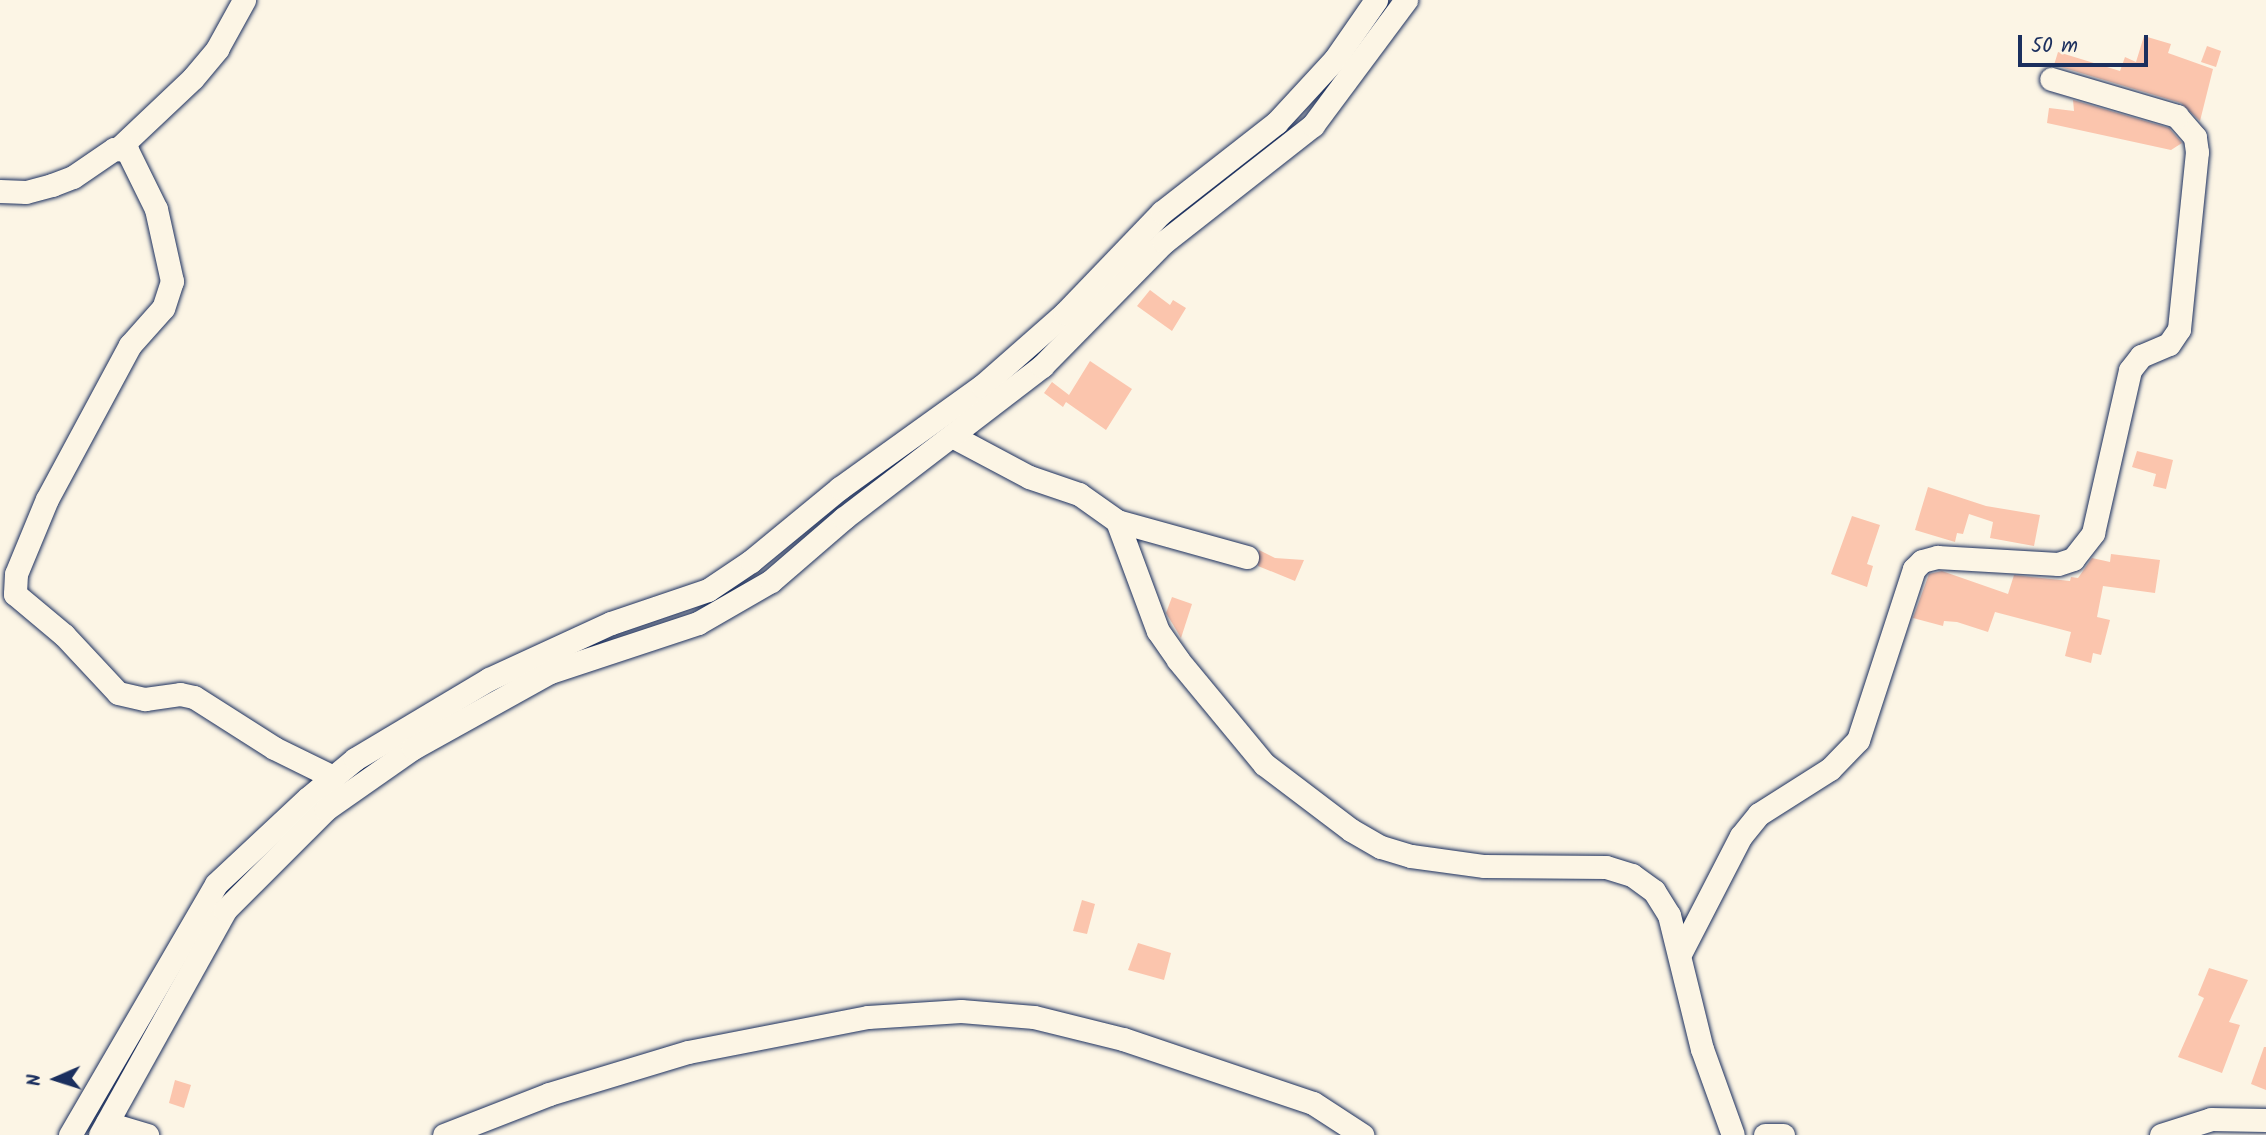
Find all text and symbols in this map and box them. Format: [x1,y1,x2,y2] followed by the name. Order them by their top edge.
[2021,21,2150,65] scale bar
[2031,30,2078,63] text: 50 m
[21,1044,91,1114] north arrow
[20,1073,50,1087] text: N

